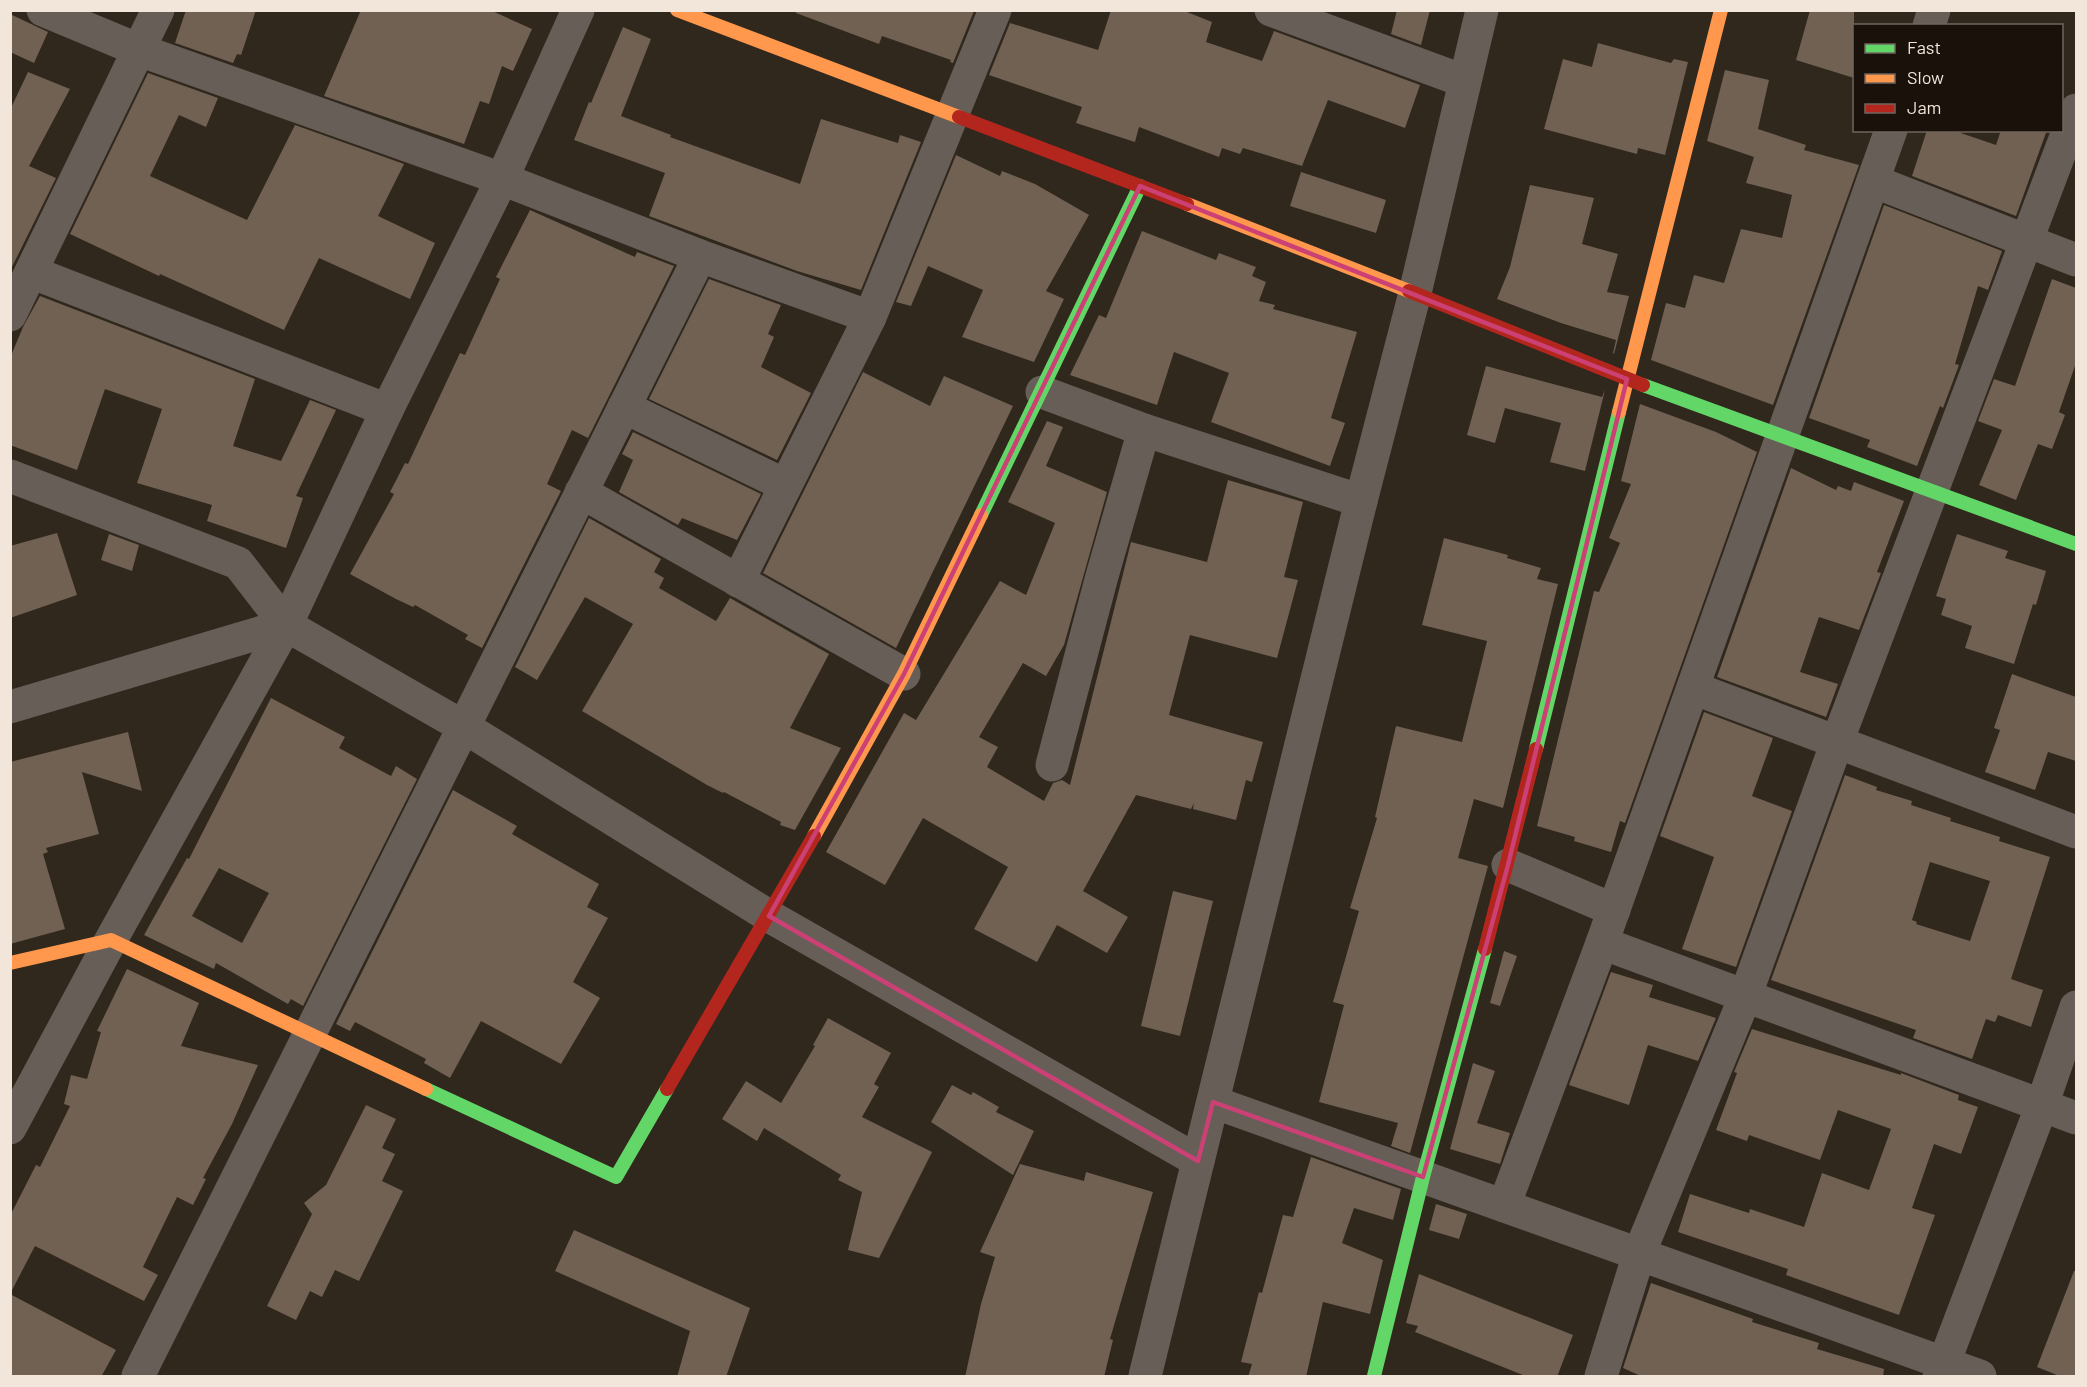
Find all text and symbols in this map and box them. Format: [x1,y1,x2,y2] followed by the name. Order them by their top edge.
[1853,24,2063,132] legend
[1907,36,1941,58] text: Fast
[1907,66,1944,88] text: Slow
[1907,96,1941,118] text: Jam

